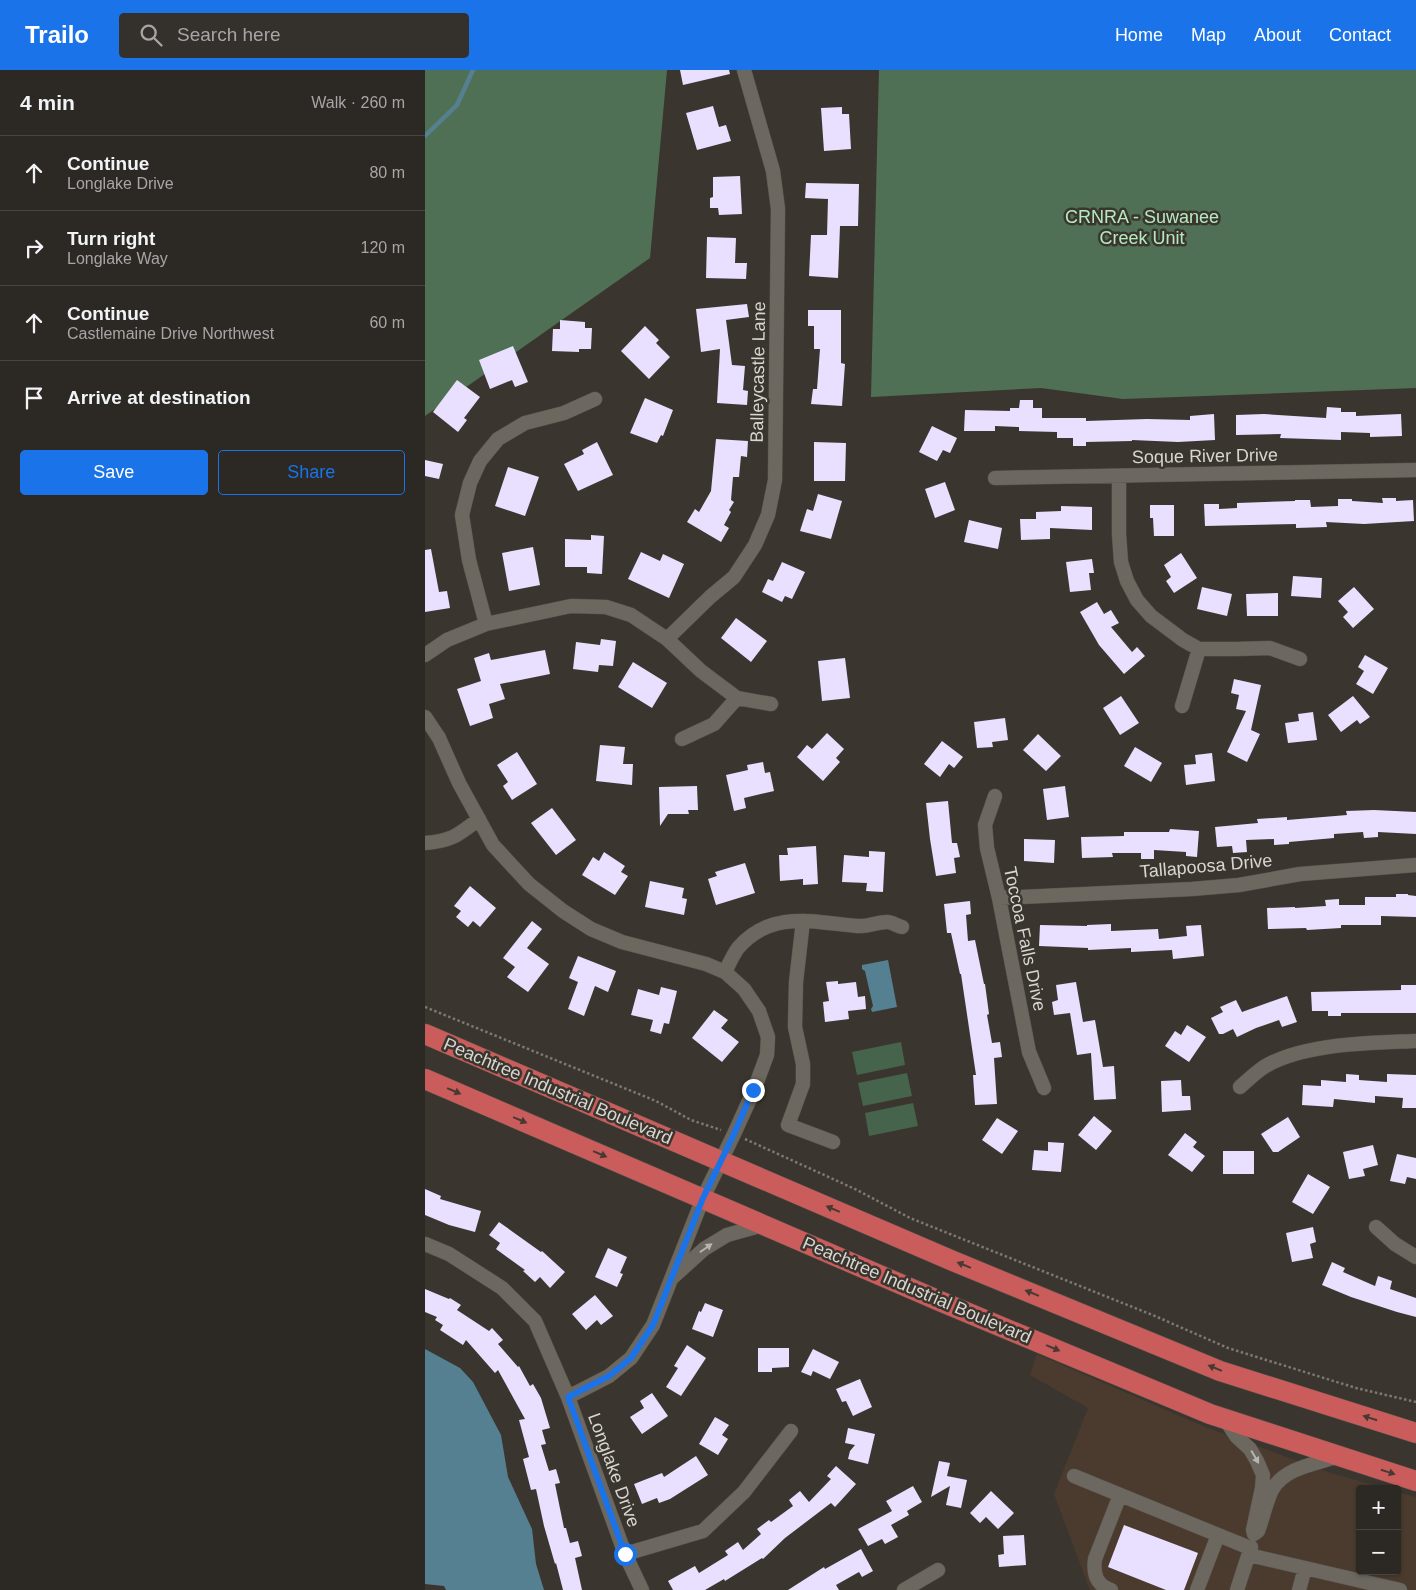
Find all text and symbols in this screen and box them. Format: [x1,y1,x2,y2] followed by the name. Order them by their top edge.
[119,13,469,58] search box
[25,21,89,48] text: Trailo
[137,21,165,49] icon: search
[177,24,281,45] text: Search here
[1115,25,1163,45] text: Home
[1191,25,1226,45] text: Map
[1254,25,1301,45] text: About
[1329,25,1391,45] text: Contact
[20,91,75,114] text: 4 min
[311,94,405,111] text: Walk · 260 m
[67,153,149,174] text: Continue
[20,159,48,187] icon: ahead
[369,164,405,181] text: 80 m
[67,175,174,192] text: Longlake Drive
[1065,207,1219,248] park label: CRNRA - Suwanee Creek Unit
[67,228,155,249] text: Turn right
[20,234,48,262] icon: right
[361,239,405,256] text: 120 m
[67,250,168,267] text: Longlake Way
[747,301,769,443] street label: Balleycastle Lane
[67,303,149,324] text: Continue
[20,309,48,337] icon: ahead
[369,314,405,331] text: 60 m
[67,325,274,342] text: Castlemaine Drive Northwest
[20,384,48,412] icon: arrive
[67,387,251,408] text: Arrive at destination
[1132,445,1278,467] street label: Soque River Drive
[20,450,208,495] button: Save
[218,450,405,495] button: Share
[1139,850,1273,882] street label: Tallapoosa Drive
[1000,865,1050,1013] street label: Toccoa Falls Drive
[441,1034,675,1148] street label: Peachtree Industrial Boulevard
[742,1079,765,1102] route end
[447,1088,462,1096] one-way arrow
[513,1116,527,1124] one-way arrow
[593,1151,607,1159] one-way arrow
[826,1205,840,1213] one-way arrow
[800,1233,1034,1347] street label: Peachtree Industrial Boulevard
[700,1243,713,1253] one-way arrow
[956,1260,971,1268] one-way arrow
[1024,1289,1039,1297] one-way arrow
[1046,1345,1060,1353] one-way arrow
[1208,1364,1222,1372] one-way arrow
[584,1410,644,1530] street label: Longlake Drive
[1362,1414,1377,1422] one-way arrow
[1250,1451,1259,1464] one-way arrow
[1380,1469,1395,1476] one-way arrow
[1356,1485,1401,1575] map controls
[1356,1485,1401,1530] button: +
[1356,1530,1401,1575] button: −
[614,1543,637,1566] route start

